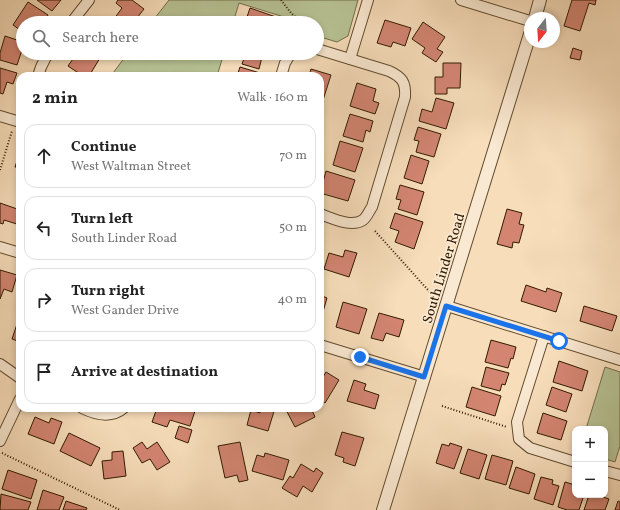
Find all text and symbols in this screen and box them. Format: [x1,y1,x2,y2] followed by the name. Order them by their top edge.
[524,12,560,48] north arrow
[16,16,324,60] search box
[30,27,52,49] icon: search
[62,28,139,49] text: Search here
[32,87,78,110] text: 2 min
[237,89,308,107] text: Walk · 160 m
[71,137,136,158] text: Continue
[33,145,55,167] icon: ahead
[279,147,307,165] text: 70 m
[71,158,191,176] text: West Waltman Street
[71,209,133,230] text: Turn left
[419,211,470,326] street label: South Linder Road
[33,217,55,239] icon: left
[279,219,307,237] text: 50 m
[71,230,177,248] text: South Linder Road
[71,281,145,302] text: Turn right
[33,289,55,311] icon: right
[278,291,307,309] text: 40 m
[71,302,179,320] text: West Gander Drive
[550,332,568,350] route start
[351,348,369,366] route end
[33,361,55,383] icon: arrive
[71,362,218,383] text: Arrive at destination
[572,426,608,498] map controls
[572,426,608,462] button: +
[572,462,608,498] button: −

